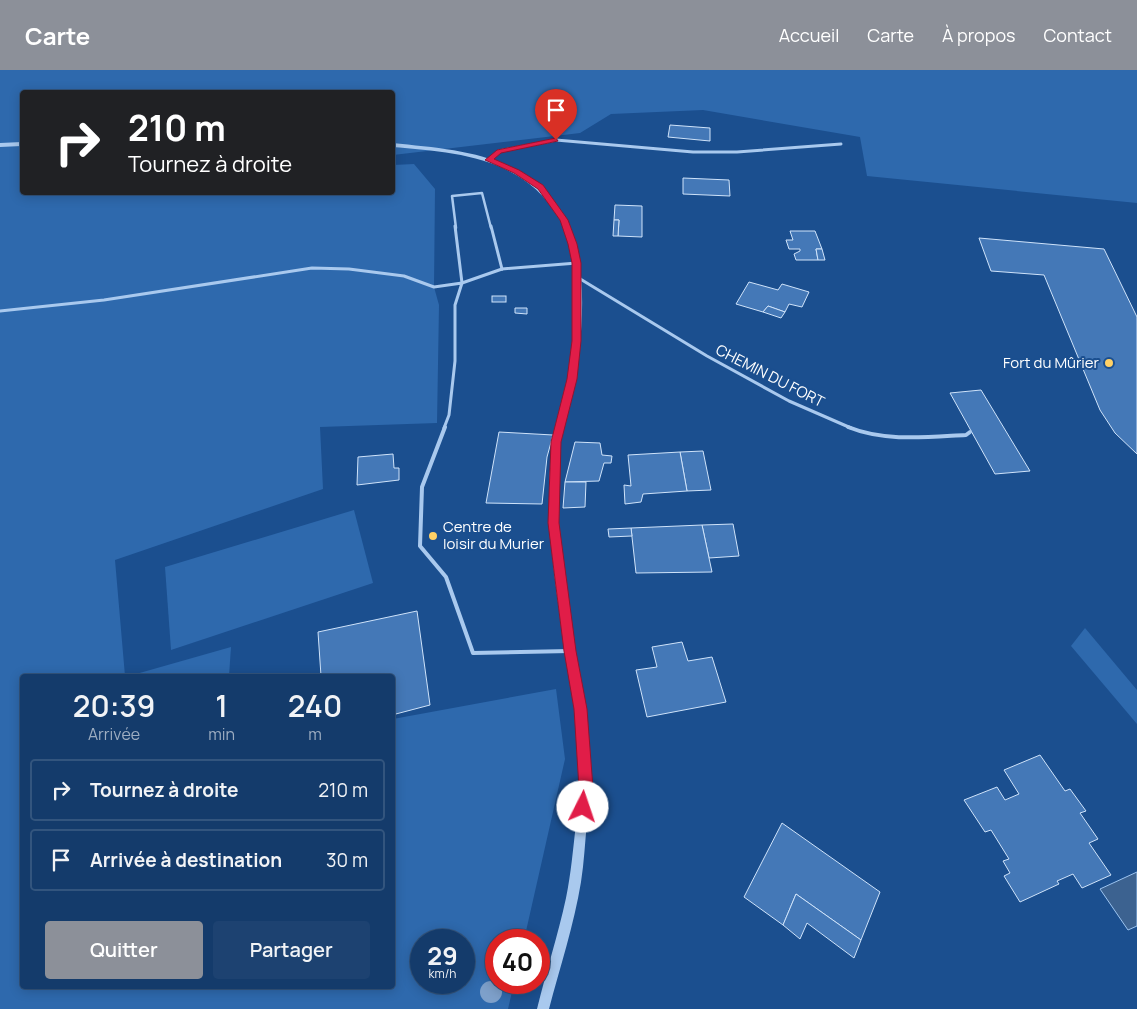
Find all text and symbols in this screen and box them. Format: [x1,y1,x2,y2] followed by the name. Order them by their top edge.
[25,19,90,52] text: Carte
[779,23,839,47] text: Accueil
[867,23,914,47] text: Carte
[942,23,1015,47] text: À propos
[1043,23,1112,47] text: Contact
[535,89,577,140] pin
[542,96,570,124] icon: arrive
[128,104,226,152] text: 210 m
[45,110,110,175] icon: right
[128,149,292,179] text: Tournez à droite
[712,339,828,412] street label: CHEMIN DU FORT
[1003,352,1100,373] place label: Fort du Mûrier
[1103,357,1115,369] marker: Fort du Mûrier
[443,516,545,554] place label: Centre de loisir du Murier
[427,530,439,542] marker: Centre de loisir du Murier
[73,685,155,726] text: 20:39
[215,685,228,726] text: 1
[288,685,342,726] text: 240
[88,723,140,745] text: Arrivée
[208,723,235,745] text: min
[308,723,322,745] text: m
[47,776,75,804] icon: right
[90,777,238,803] text: Tournez à droite
[318,777,368,803] text: 210 m
[556,780,608,832] position arrow
[47,846,75,874] icon: arrive
[90,847,282,873] text: Arrivée à destination
[326,847,368,873] text: 30 m
[45,921,203,979] button: Quitter
[213,921,370,979] button: Partager
[485,929,550,994] speed limit sign: 40
[427,938,458,973] text: 29
[429,965,456,982] text: km/h

